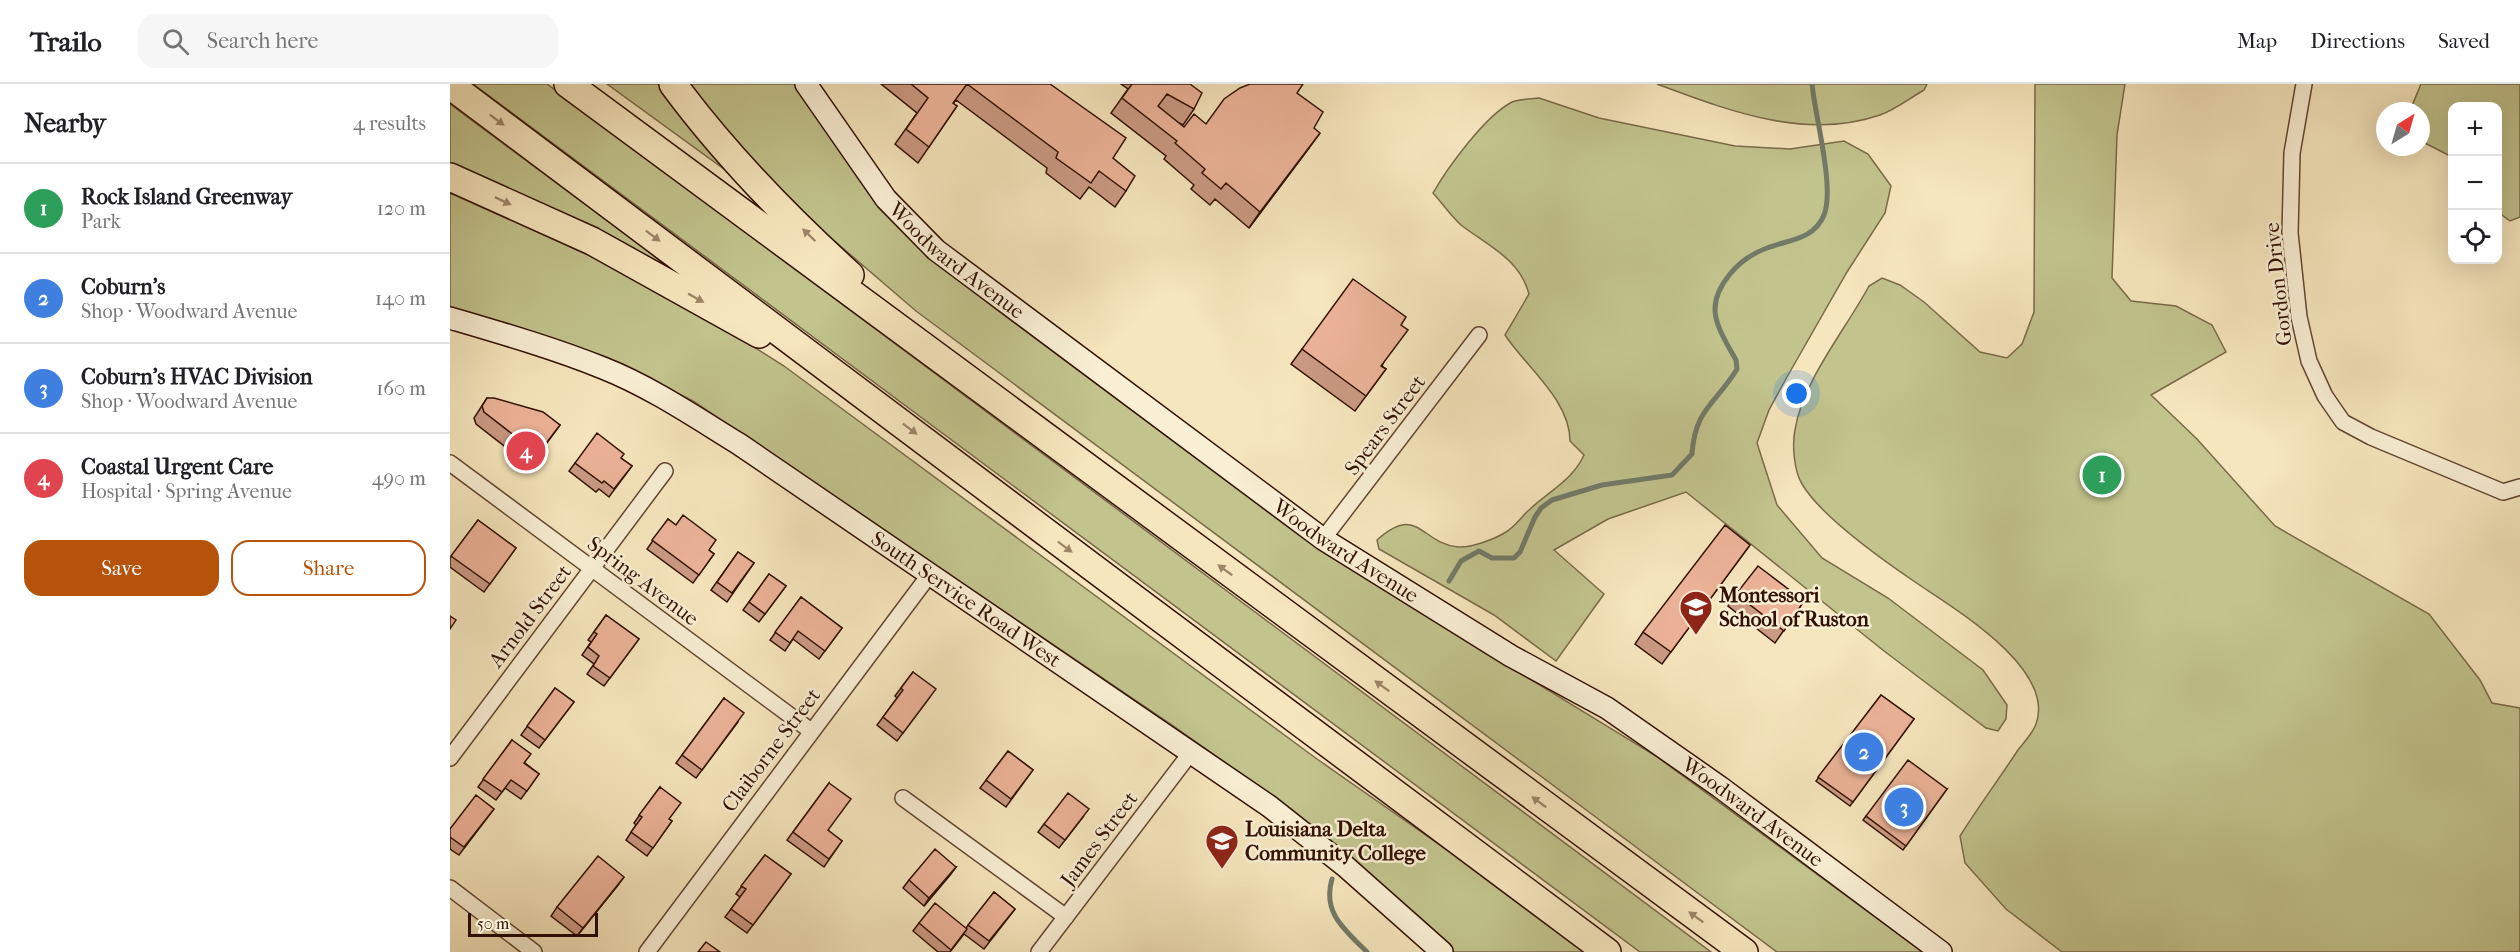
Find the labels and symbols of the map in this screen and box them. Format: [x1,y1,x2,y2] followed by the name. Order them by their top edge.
[2376,102,2430,156] north arrow
[489,113,504,125] one-way arrow
[495,196,513,206] one-way arrow
[883,196,1029,324] street label: Woodward Avenue
[2260,221,2296,347] street label: Gordon Drive
[801,228,816,242] one-way arrow
[646,230,661,242] one-way arrow
[688,293,705,303] one-way arrow
[1340,370,1431,480] street label: Spears Street
[1782,379,1811,408] your location
[902,422,918,435] one-way arrow
[506,428,546,473] pin: 4
[2082,452,2122,498] pin: 1
[1268,493,1423,607] street label: Woodward Avenue
[867,526,1066,672] street label: South Service Road West
[583,531,703,631] street label: Spring Avenue
[1058,540,1073,552] one-way arrow
[483,560,577,673] street label: Arnold Street
[1218,565,1233,577] one-way arrow
[1718,583,1870,631] place label: Montessori School of Ruston
[1678,589,1714,636] school or university icon: Montessori School of Ruston
[1375,680,1391,692] one-way arrow
[717,683,826,817] street label: Claiborne Street
[1844,730,1884,774] pin: 2
[1676,752,1828,872] street label: Woodward Avenue
[1884,784,1924,830] pin: 3
[1054,786,1143,893] street label: James Street
[1532,796,1547,808] one-way arrow
[1245,817,1426,865] place label: Louisiana Delta Community College
[1204,823,1240,870] school or university icon: Louisiana Delta Community College
[468,910,598,938] scale bar
[1689,912,1704,924] one-way arrow

